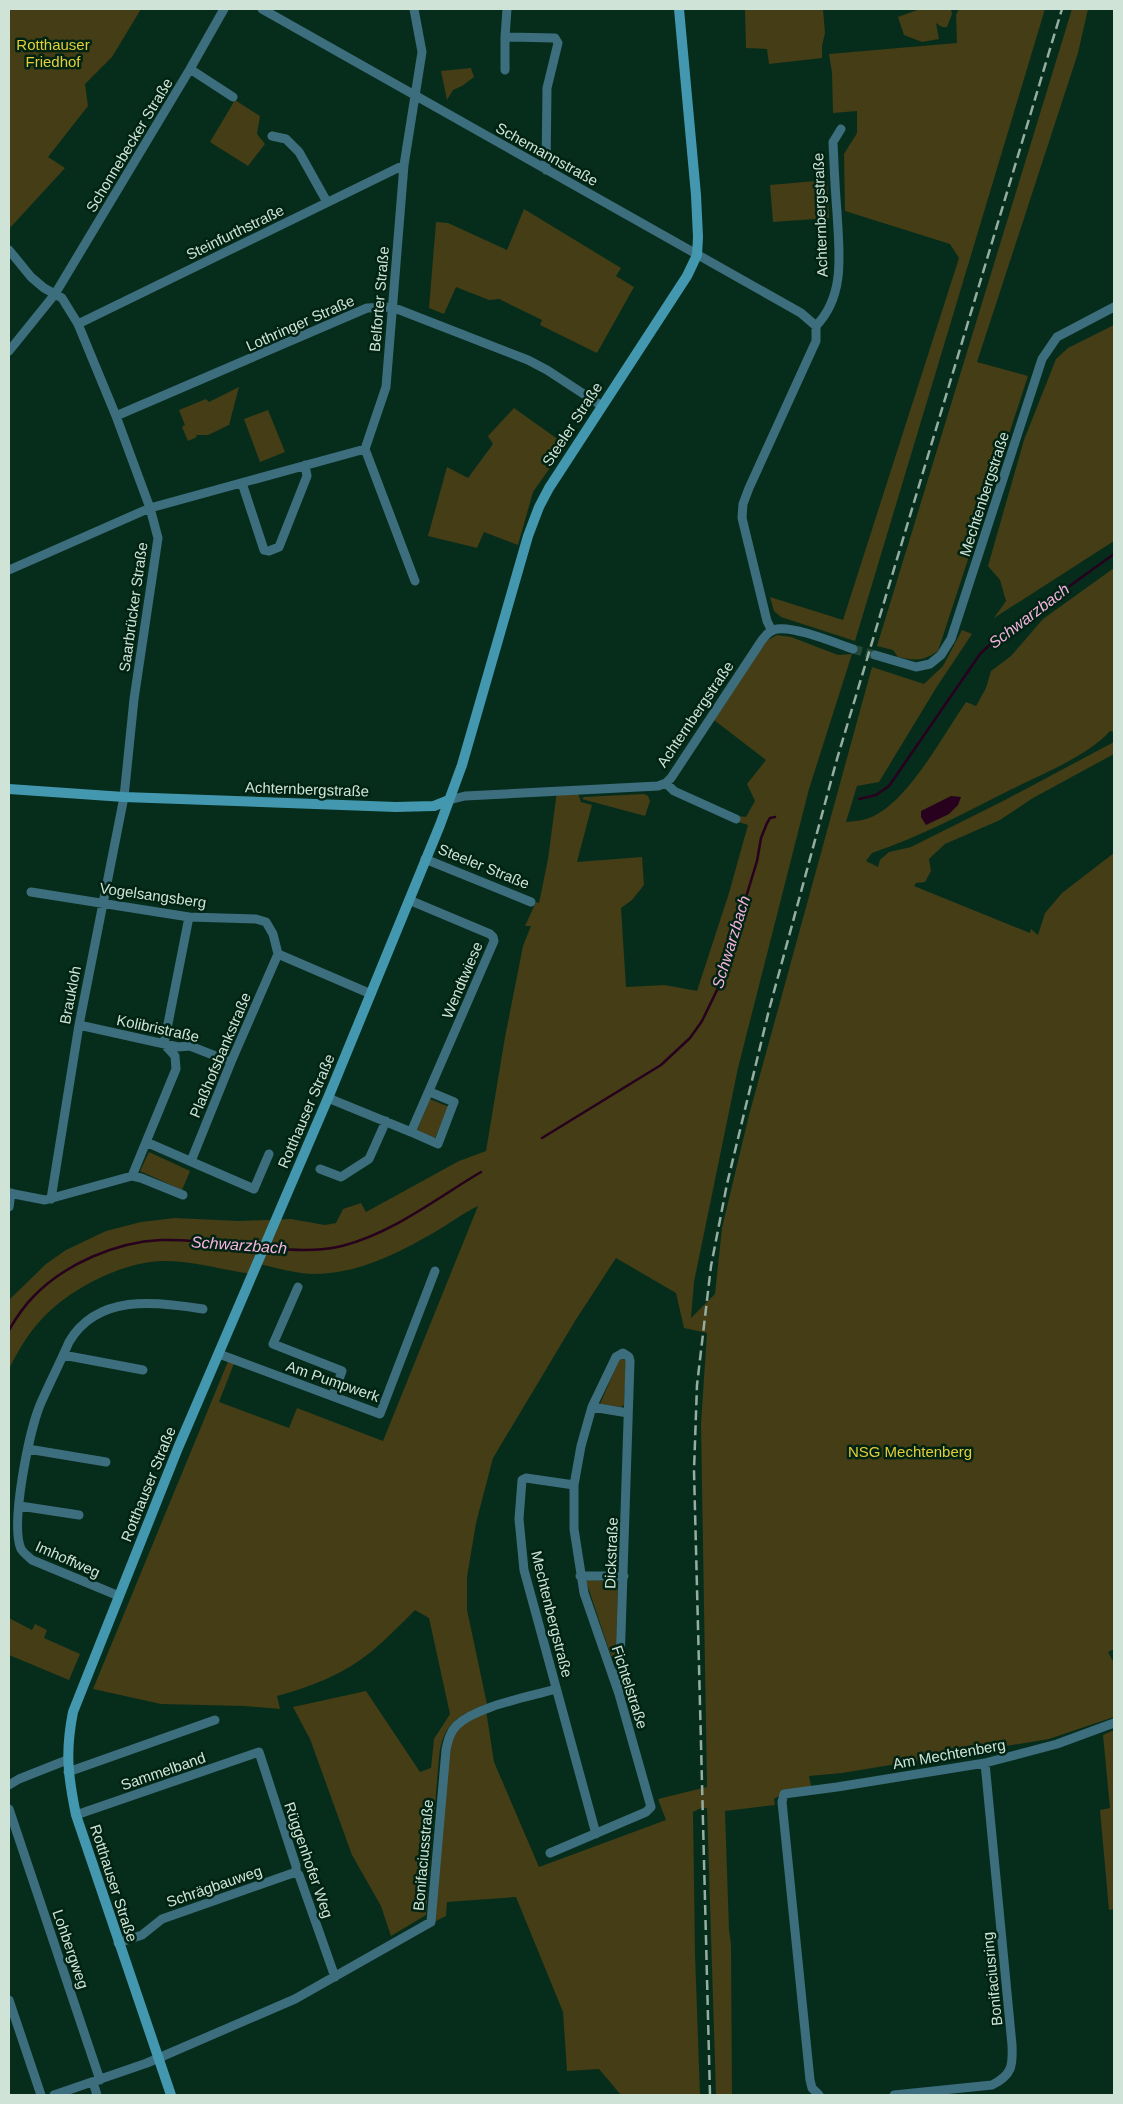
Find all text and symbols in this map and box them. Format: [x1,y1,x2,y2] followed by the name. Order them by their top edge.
[16,36,90,70] park label: Rotthauser Friedhof
[82,75,176,215] street label: Schonnebecker Straße
[493,119,601,189] street label: Schemannstraße
[809,153,831,277] street label: Achternbergstraße
[183,201,287,263] street label: Steinfurthstraße
[366,246,392,352] street label: Belforter Straße
[243,291,357,355] street label: Lothringer Straße
[539,379,605,469] street label: Steeler Straße
[956,430,1012,558] street label: Mechtenbergstraße
[115,541,151,673] street label: Saarbrücker Straße
[986,580,1073,652] water label: Schwarzbach
[653,658,737,770] street label: Achternbergstraße
[245,778,369,800] street label: Achternbergstraße
[436,840,532,892] street label: Steeler Straße
[99,879,207,911] street label: Vogelsangsberg
[709,893,753,990] water label: Schwarzbach
[438,939,486,1021] street label: Wendtwiese
[56,964,84,1026] street label: Braukloh
[186,990,254,1120] street label: Plaßhofsbankstraße
[115,1011,201,1045] street label: Kolibristraße
[274,1051,338,1171] street label: Rotthauser Straße
[191,1233,288,1257] water label: Schwarzbach
[284,1357,382,1405] street label: Am Pumpwerk
[117,1424,179,1544] street label: Rotthauser Straße
[848,1443,972,1460] park label: NSG Mechtenberg
[601,1517,621,1589] street label: Dickstraße
[33,1537,103,1581] street label: Imhoffweg
[528,1549,576,1679] street label: Mechtenbergstraße
[609,1643,651,1731] street label: Fichtelstraße
[891,1736,1007,1772] street label: Am Mechtenberg
[118,1749,208,1793] street label: Sammelband
[410,1799,436,1911] street label: Bonifaciusstraße
[281,1800,337,1920] street label: Rüggenhofer Weg
[87,1822,141,1944] street label: Rotthauser Straße
[164,1862,264,1910] street label: Schrägbauweg
[50,1907,92,1991] street label: Lohbergweg
[979,1931,1005,2027] street label: Bonifaciusring

